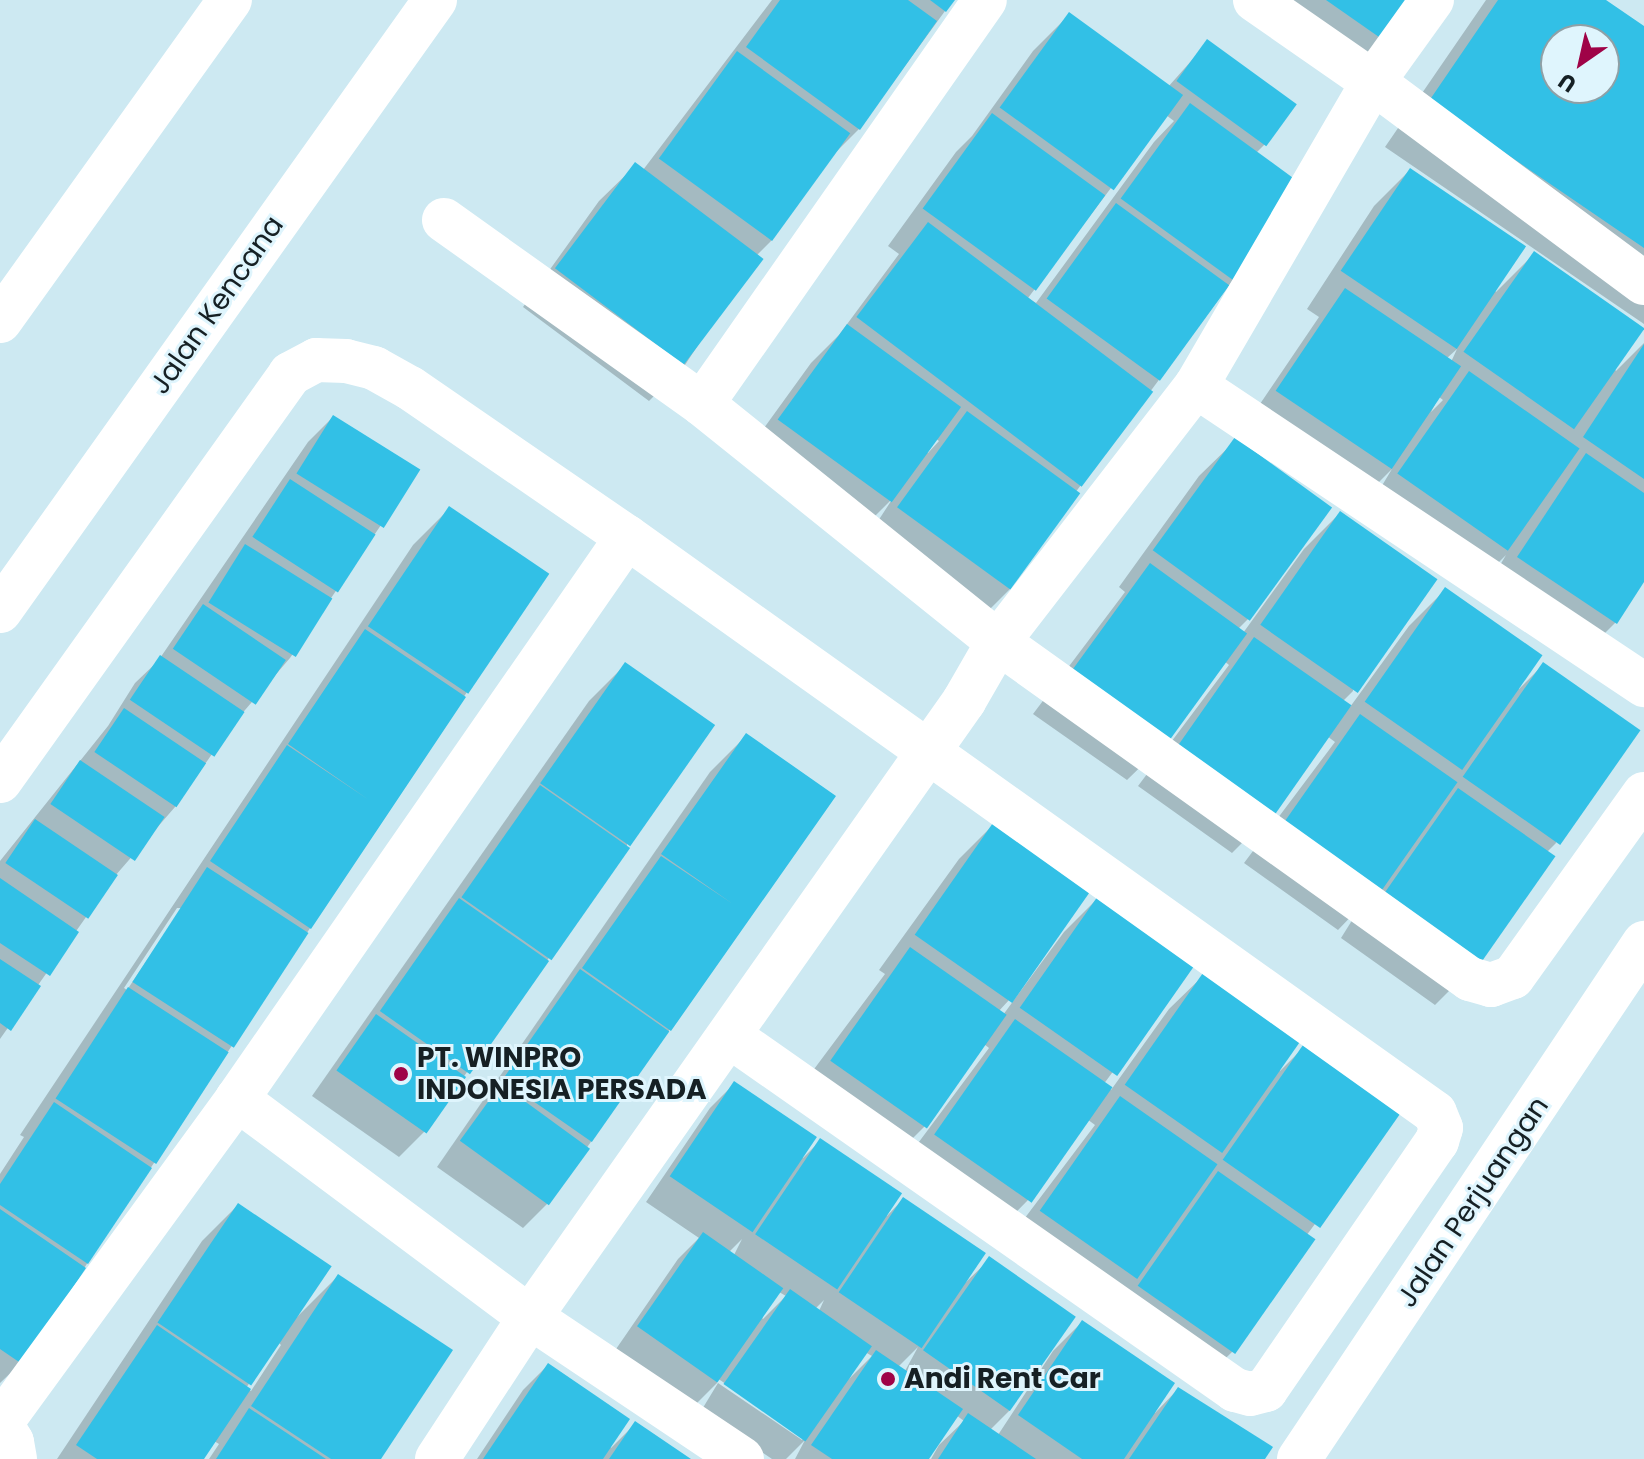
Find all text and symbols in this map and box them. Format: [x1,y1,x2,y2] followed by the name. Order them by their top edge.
[1540,24,1620,104] north arrow
[1552,65,1583,100] text: U
[143,209,291,401] street label: Jalan Kencana
[417,1041,707,1107] place label: PT. WINPRO INDONESIA PERSADA
[392,1065,410,1083] marker: PT. WINPRO INDONESIA PERSADA
[1390,1090,1556,1314] street label: Jalan Perjuangan
[904,1362,1101,1396] place label: Andi Rent Car
[879,1370,897,1388] marker: Andi Rent Car

